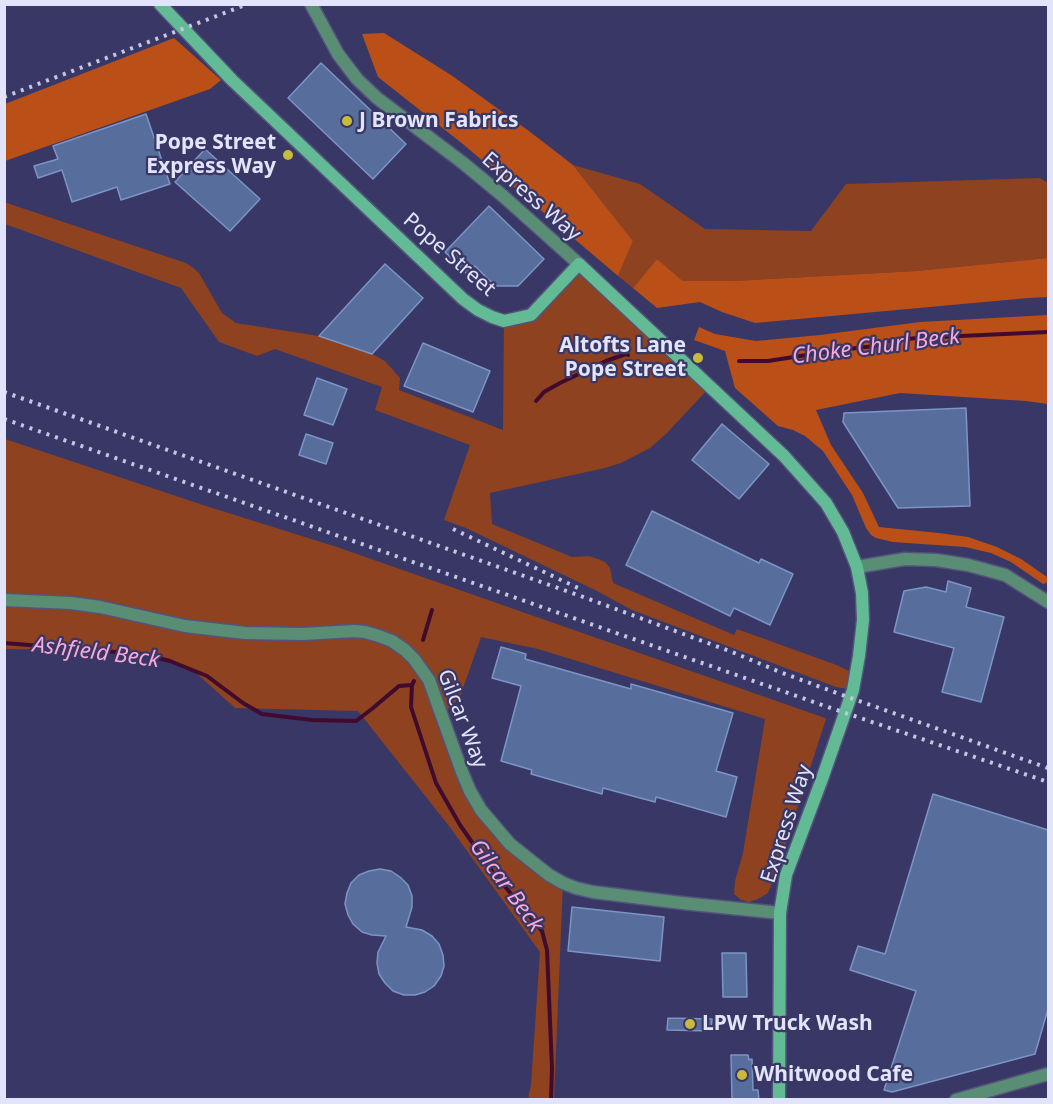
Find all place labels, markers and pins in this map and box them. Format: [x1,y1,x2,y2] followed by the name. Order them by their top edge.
[359,108,519,134] place label: J Brown Fabrics
[340,114,354,128] marker: J Brown Fabrics
[146,130,276,180] place label: Pope Street Express Way
[281,148,295,162] marker: Pope Street Express Way
[559,333,686,383] place label: Altofts Lane Pope Street
[691,351,705,365] marker: Altofts Lane Pope Street
[702,1011,873,1037] place label: LPW Truck Wash
[683,1017,697,1031] marker: LPW Truck Wash
[754,1062,913,1088] place label: Whitwood Cafe
[735,1068,749,1082] marker: Whitwood Cafe

